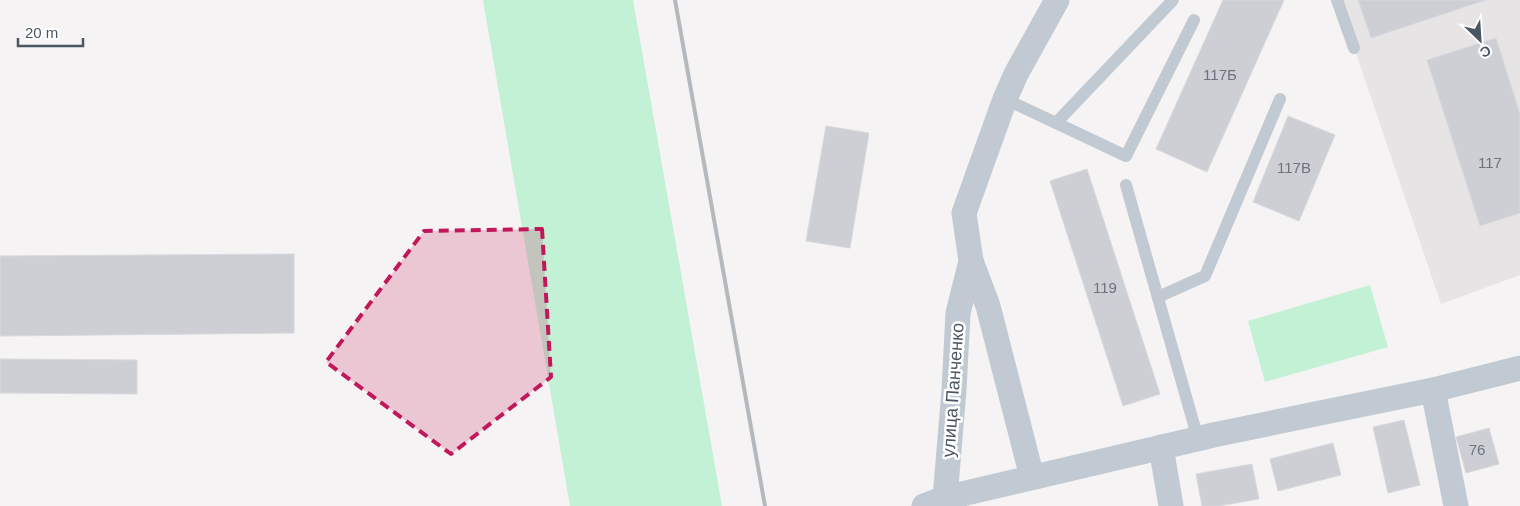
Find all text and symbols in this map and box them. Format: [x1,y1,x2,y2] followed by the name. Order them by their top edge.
[18,15,82,47] scale bar
[1455,15,1505,65] north arrow
[25,24,58,41] text: 20 m
[1478,42,1493,61] text: С
[1203,66,1237,83] house number: 117Б
[1478,154,1502,171] house number: 117
[1277,159,1311,176] house number: 117В
[1093,279,1117,296] house number: 119
[938,322,968,458] street label: улица Панченко
[1469,441,1485,458] house number: 76

